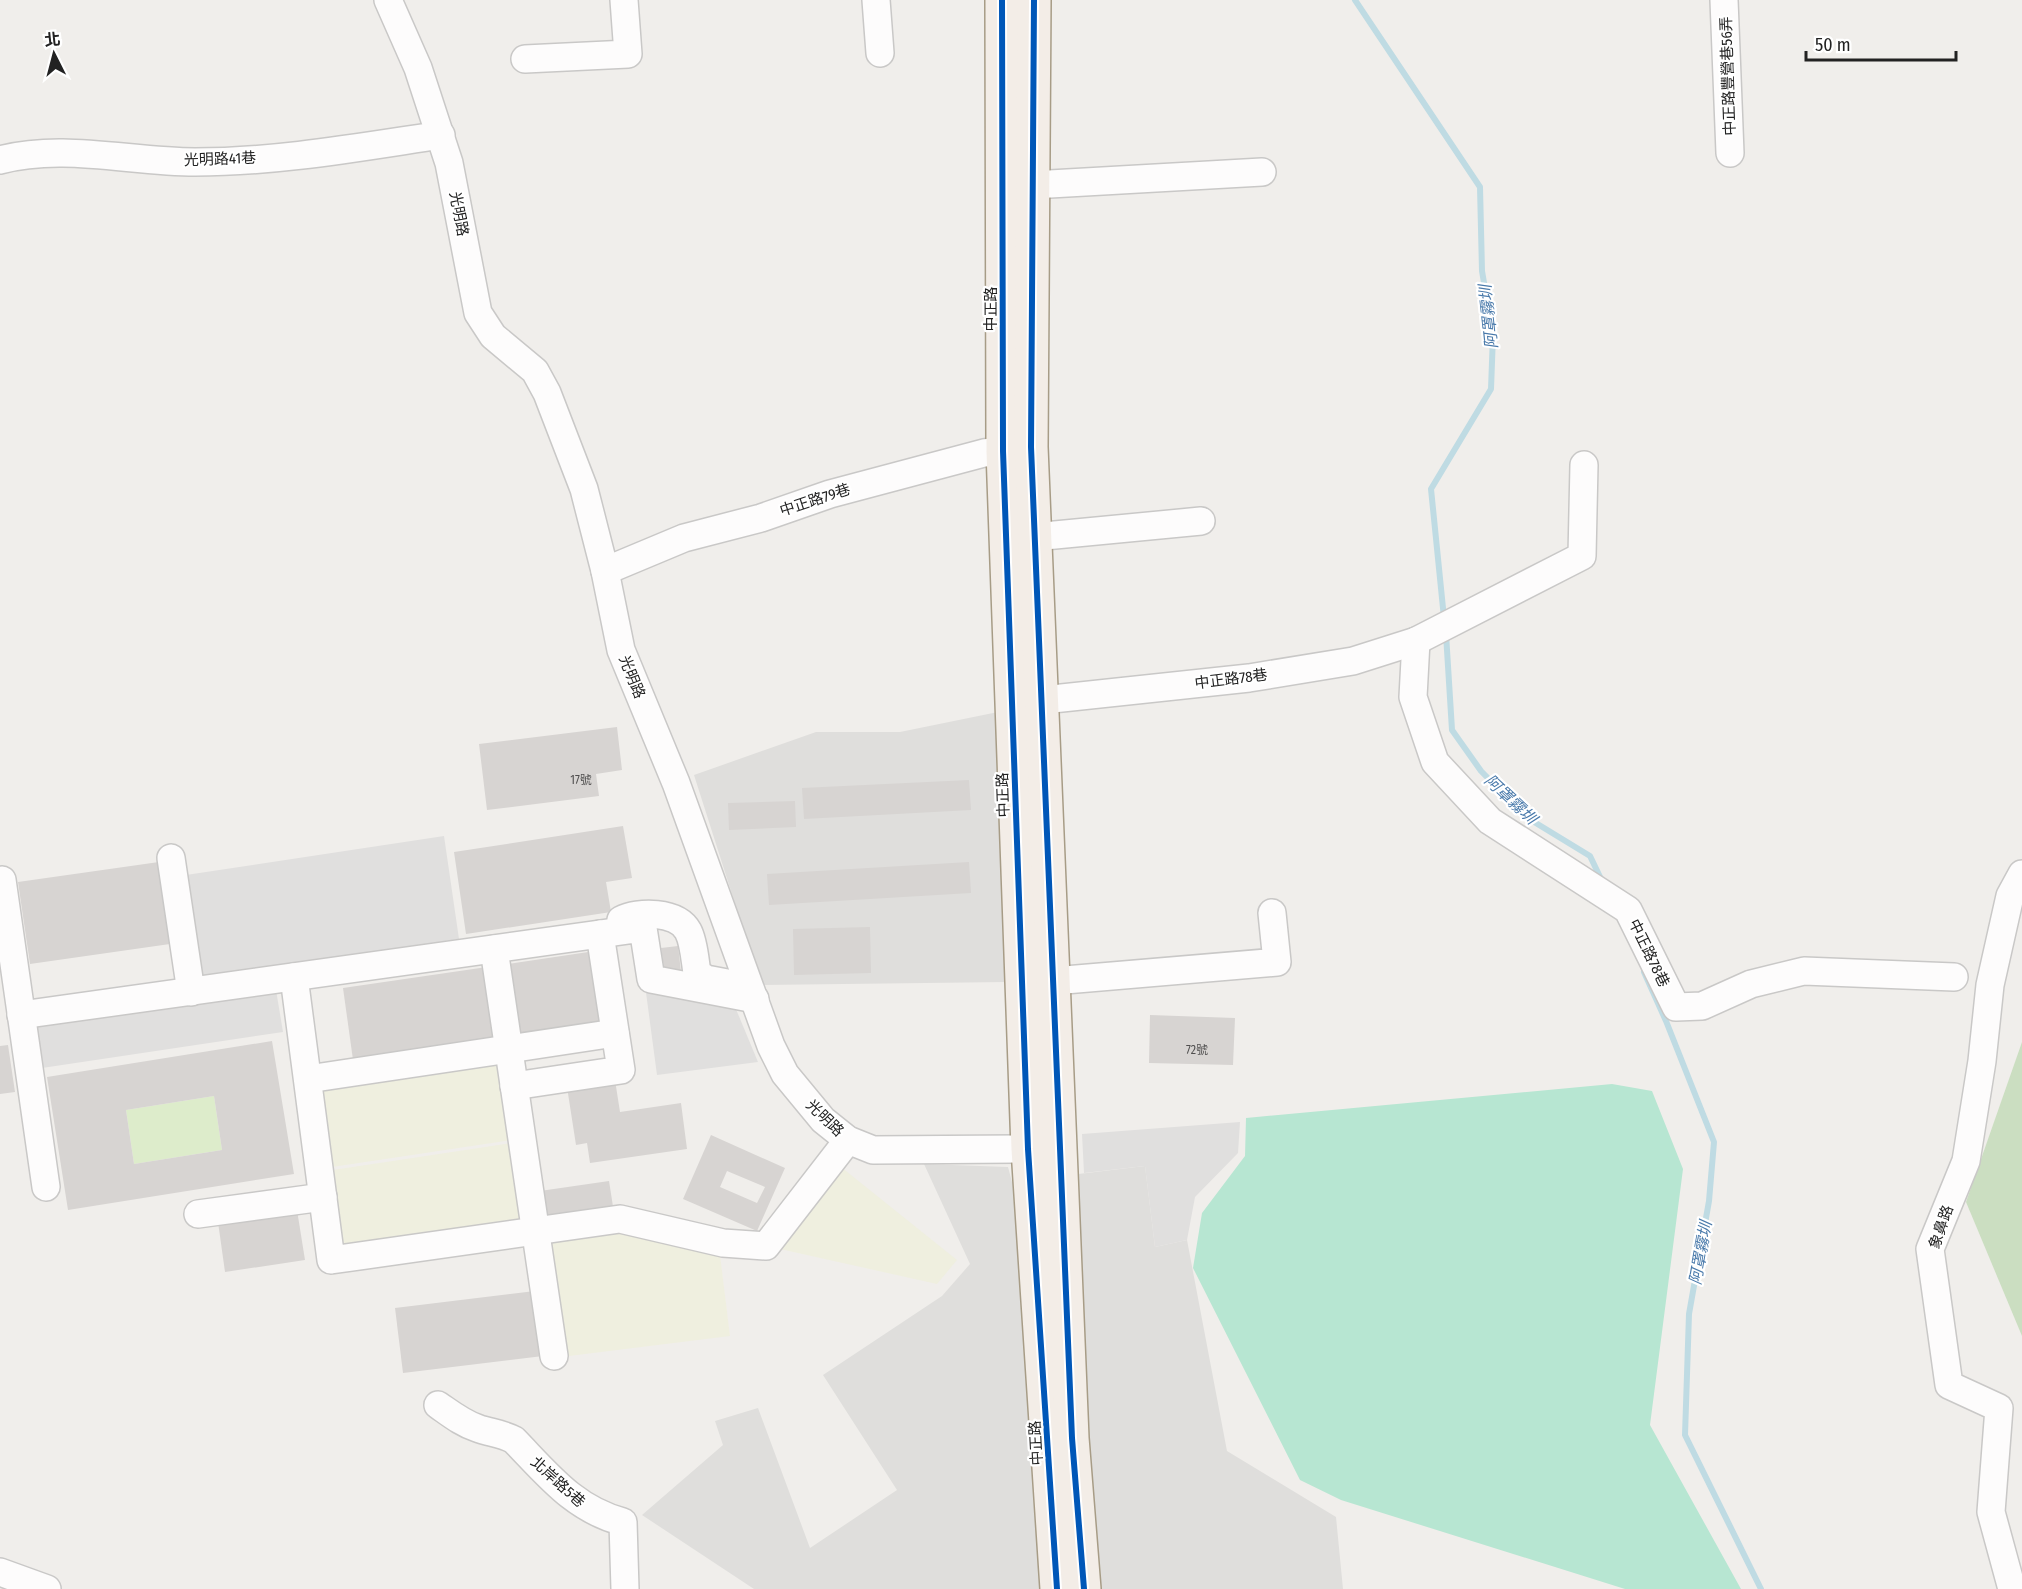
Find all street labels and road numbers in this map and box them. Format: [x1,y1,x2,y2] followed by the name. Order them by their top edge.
[1717,16,1739,136] street label: 中正路豐營巷56弄
[184,149,256,169] street label: 光明路41巷
[446,190,472,238] street label: 光明路
[982,286,1000,332] street label: 中正路
[777,480,853,520] street label: 中正路79巷
[615,653,649,701] street label: 光明路
[1194,666,1268,692] street label: 中正路78巷
[993,772,1013,818] street label: 中正路
[1625,916,1673,990] street label: 中正路78巷
[803,1096,847,1140] street label: 光明路
[1925,1203,1957,1251] street label: 象鼻路
[1026,1420,1046,1466] street label: 中正路
[527,1453,589,1511] street label: 北岸路5巷

